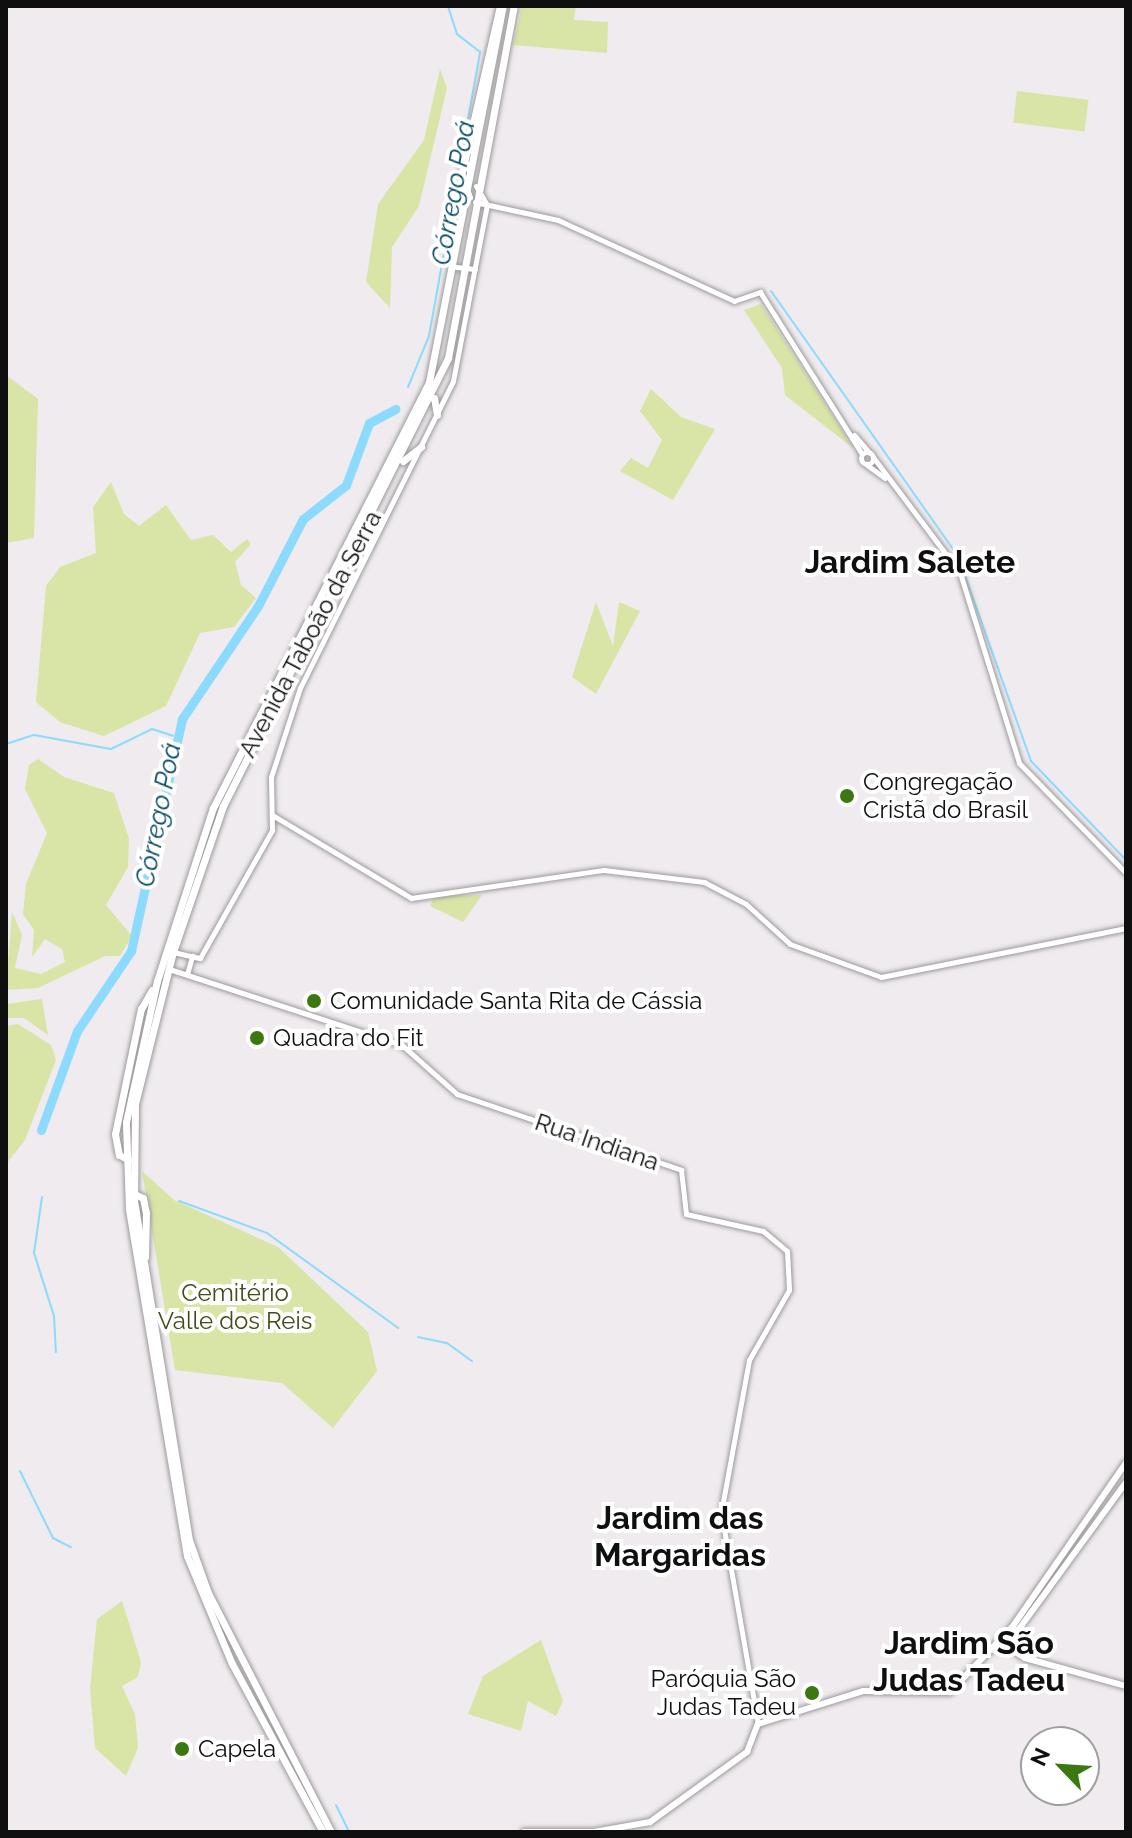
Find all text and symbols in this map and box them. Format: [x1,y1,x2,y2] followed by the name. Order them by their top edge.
[426,118,482,268] water label: Córrego Poá
[233,506,387,762] street label: Avenida Taboão da Serra
[805,543,1015,581] district label: Jardim Salete
[130,740,188,890] water label: Córrego Poá
[863,768,1028,824] place label: Congregação Cristã do Brasil
[838,787,856,805] marker: Congregação Cristã do Brasil
[330,987,702,1015] place label: Comunidade Santa Rita de Cássia
[305,992,323,1010] marker: Comunidade Santa Rita de Cássia
[273,1024,424,1052] place label: Quadra do Fit
[248,1029,266,1047] marker: Quadra do Fit
[531,1107,663,1177] street label: Rua Indiana
[158,1279,312,1335] park label: Cemitério Valle dos Reis
[594,1500,766,1575] district label: Jardim das Margaridas
[873,1625,1065,1700] district label: Jardim São Judas Tadeu
[650,1665,796,1721] place label: Paróquia São Judas Tadeu
[803,1684,821,1702] marker: Paróquia São Judas Tadeu
[1020,1726,1100,1806] north arrow
[198,1735,276,1763] place label: Capela
[173,1740,191,1758] marker: Capela
[1025,1744,1055,1770] text: N

